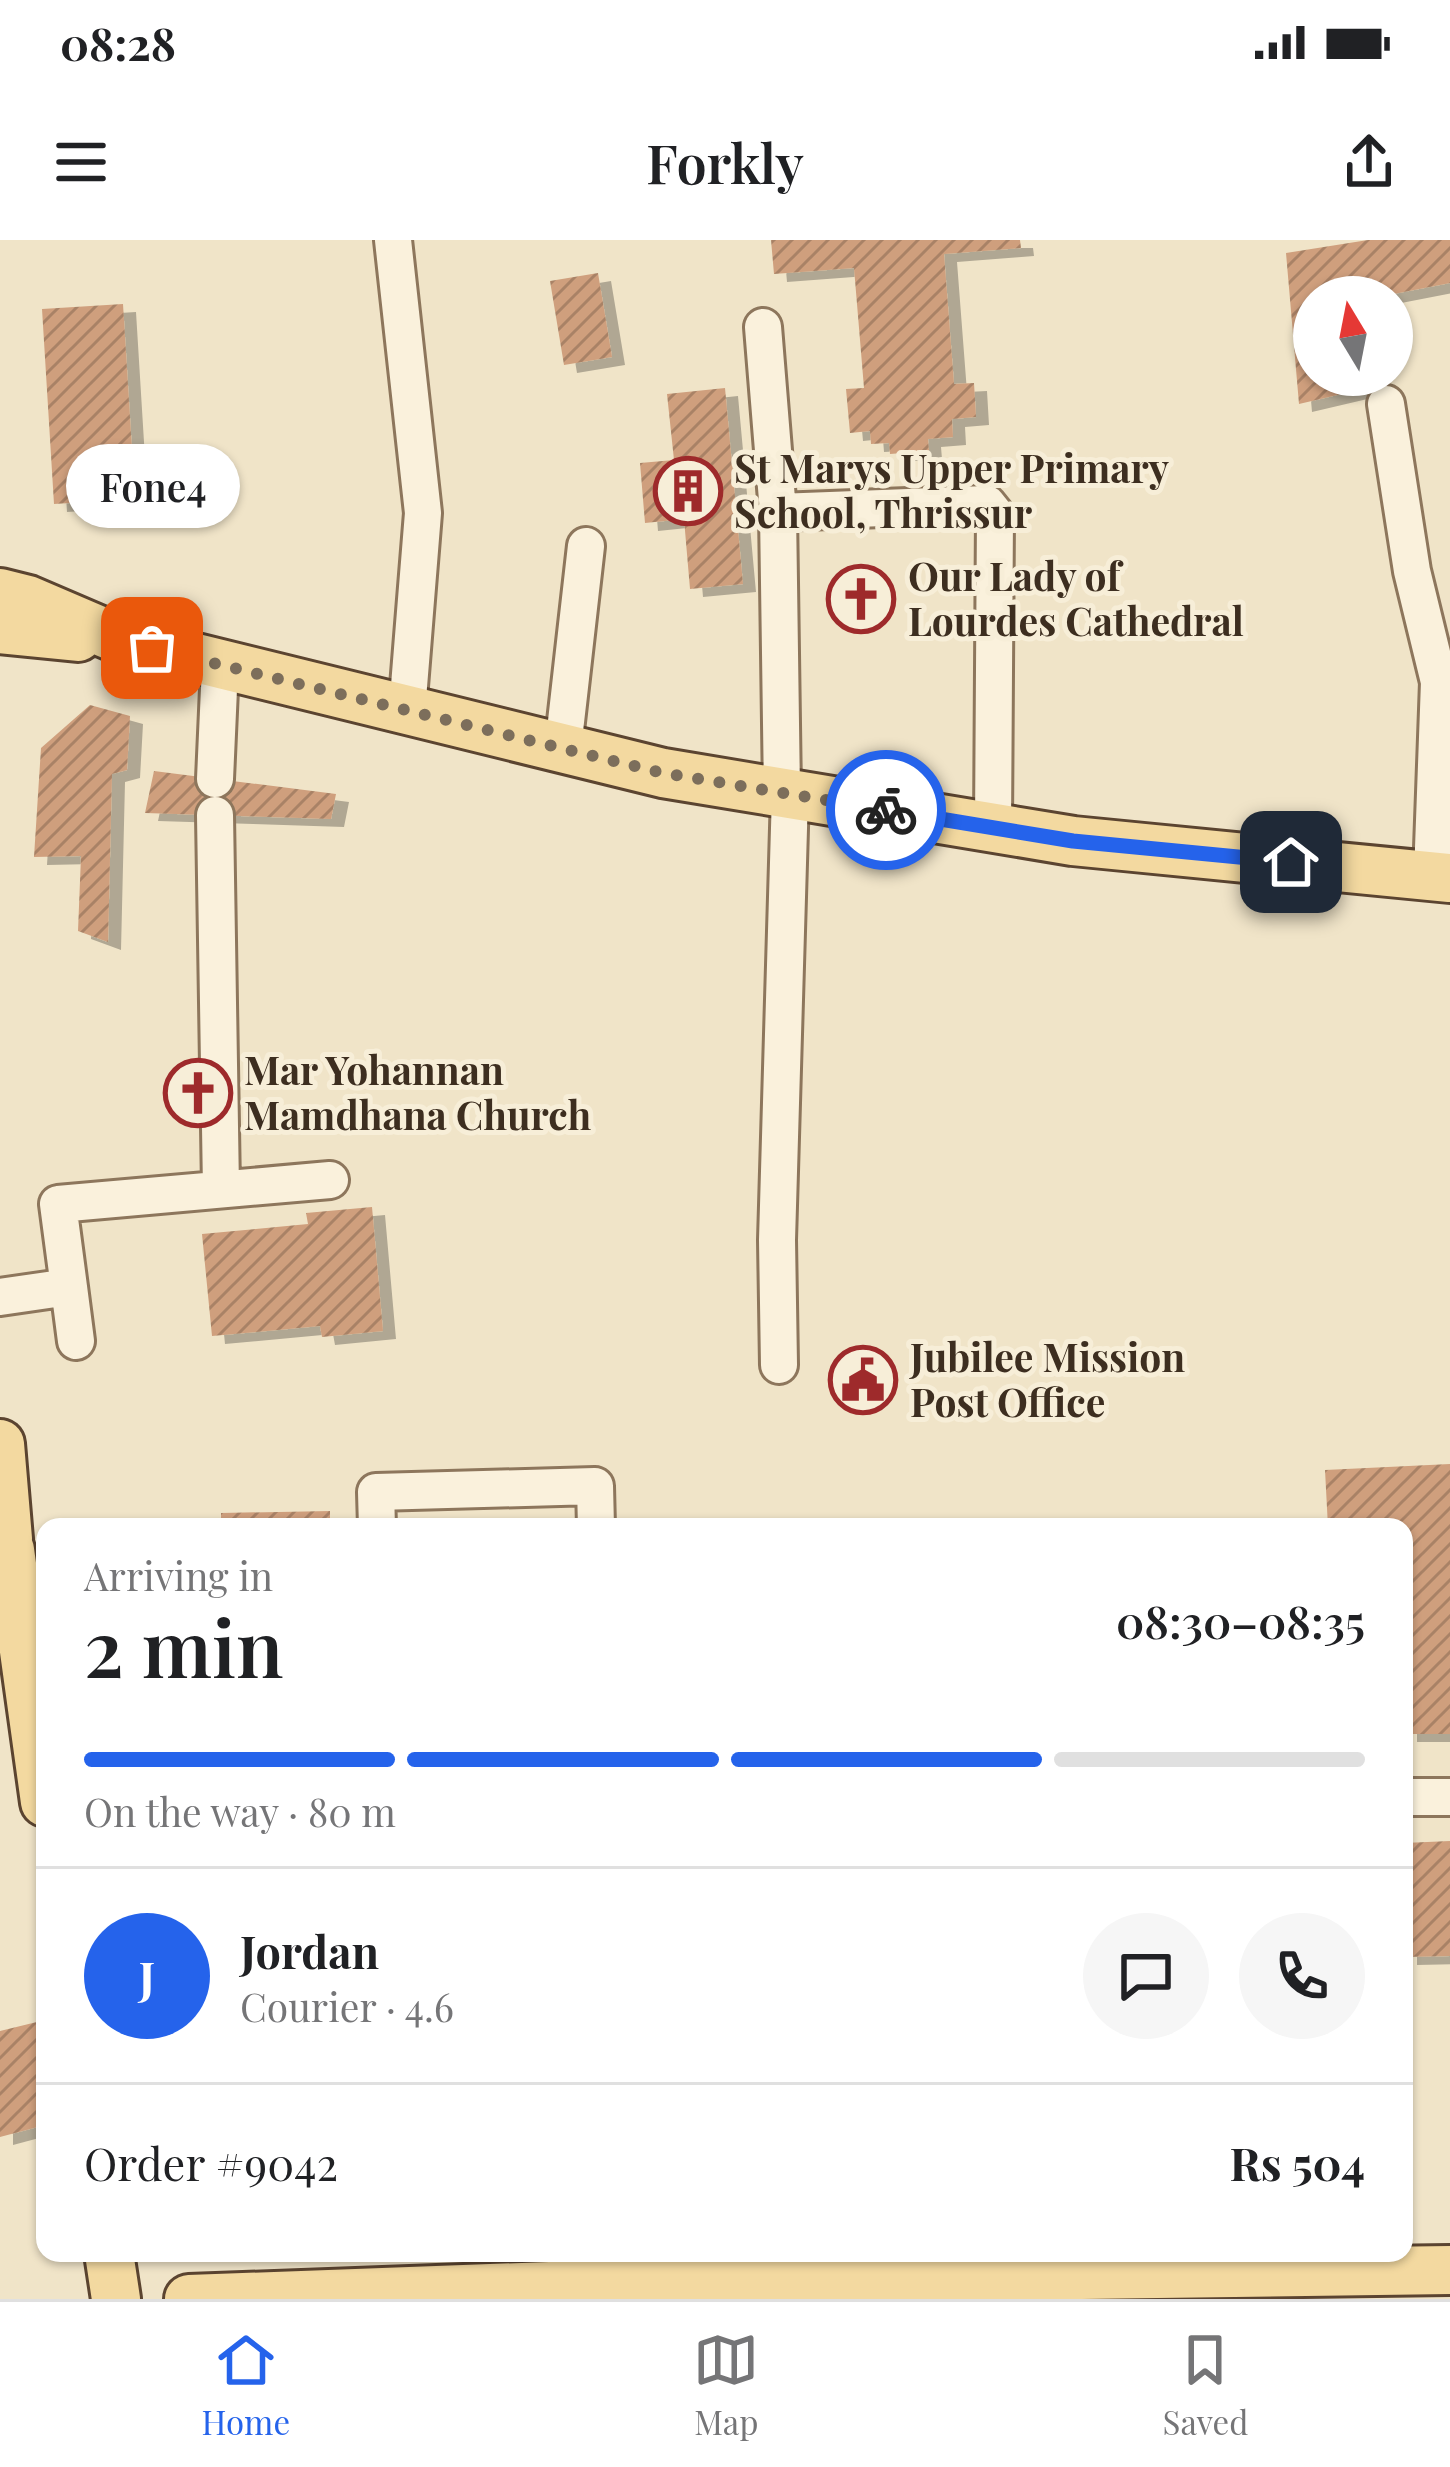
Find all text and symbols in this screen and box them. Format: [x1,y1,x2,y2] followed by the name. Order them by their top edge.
[60,12,176,72] text: 08:28
[646,126,804,198] text: Forkly
[48,129,114,195] icon: menu
[1336,129,1402,195] icon: share
[1293,276,1413,396] north arrow
[1293,276,1413,396] map controls
[734,441,1169,538] place label: St Marys Upper Primary School, Thrissur
[65,444,239,528] callout: Fone4
[653,456,723,526] building icon: St Marys Upper Primary School, Thrissur
[99,460,207,512] text: Fone4
[908,549,1244,646] place label: Our Lady of Lourdes Cathedral
[826,564,896,634] church icon: Our Lady of Lourdes Cathedral
[101,597,203,699] pin
[119,615,185,681] icon: bag
[826,750,946,870] courier
[853,777,919,843] icon: bike
[1240,811,1342,913] pin
[1258,829,1324,895] icon: home
[244,1043,592,1140] place label: Mar Yohannan Mamdhana Church
[163,1058,233,1128] church icon: Mar Yohannan Mamdhana Church
[909,1330,1185,1427] place label: Jubilee Mission Post Office
[828,1345,898,1415] public building icon: Jubilee Mission Post Office
[84,1549,273,1601] text: Arriving in
[1116,1590,1365,1650] text: 08:30–08:35
[84,1594,283,1698] text: 2 min
[84,1785,396,1837] text: On the way · 80 m
[1083,1913,1209,2039] button: chat
[1239,1913,1365,2039] button: phone
[240,1920,379,1980] text: Jordan
[139,1946,155,2006] text: J
[240,1980,454,2032] text: Courier · 4.6
[84,2132,338,2192] text: Order #9042
[1230,2132,1365,2192] text: Rs 504
[202,2327,290,2443] tab: Home
[693,2327,759,2443] tab: Map
[1163,2327,1248,2443] tab: Saved

